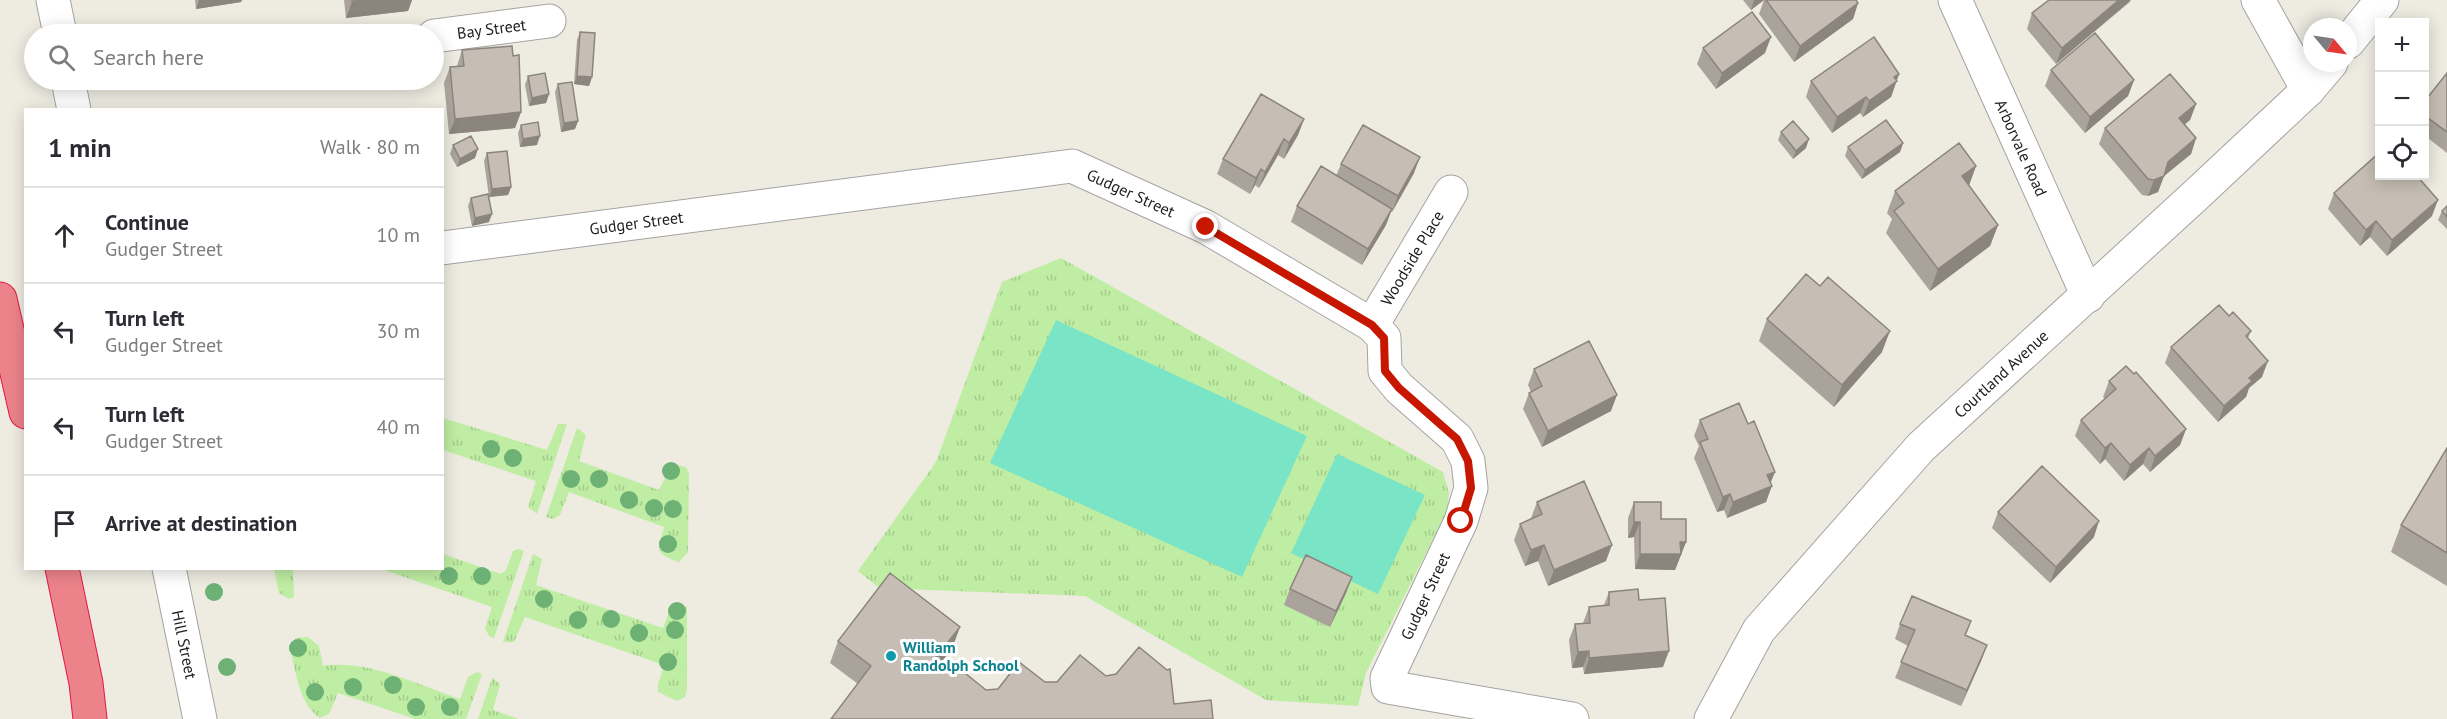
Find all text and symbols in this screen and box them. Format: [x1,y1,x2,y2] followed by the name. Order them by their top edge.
[456,14,528,43] street label: Bay Street
[2303,18,2357,72] north arrow
[2375,18,2429,180] map controls
[2375,18,2429,72] button: +
[24,24,444,90] search box
[45,41,78,74] icon: search
[93,43,204,71] text: Search here
[2375,72,2429,126] button: −
[1991,96,2052,199] street label: Arborvale Road
[2375,126,2429,180] button: locate
[48,131,111,164] text: 1 min
[320,134,420,160] text: Walk · 80 m
[1084,164,1178,222] street label: Gudger Street
[588,207,685,239] street label: Gudger Street
[1376,207,1448,309] street label: Woodside Place
[105,208,189,236] text: Continue
[1192,213,1218,239] route end
[48,219,81,252] icon: ahead
[377,222,420,248] text: 10 m
[105,236,223,262] text: Gudger Street
[105,304,185,332] text: Turn left
[48,315,81,348] icon: left
[377,318,420,344] text: 30 m
[1950,325,2052,422] street label: Courtland Avenue
[105,332,223,358] text: Gudger Street
[105,400,185,428] text: Turn left
[48,411,81,444] icon: left
[377,414,420,440] text: 40 m
[105,428,223,454] text: Gudger Street
[48,507,81,540] icon: arrive
[1447,507,1473,533] route start
[105,509,297,537] text: Arrive at destination
[1396,549,1454,643] street label: Gudger Street
[168,608,202,681] street label: Hill Street
[903,637,1019,675] place label: William Randolph School
[884,649,898,663] marker: William Randolph School

